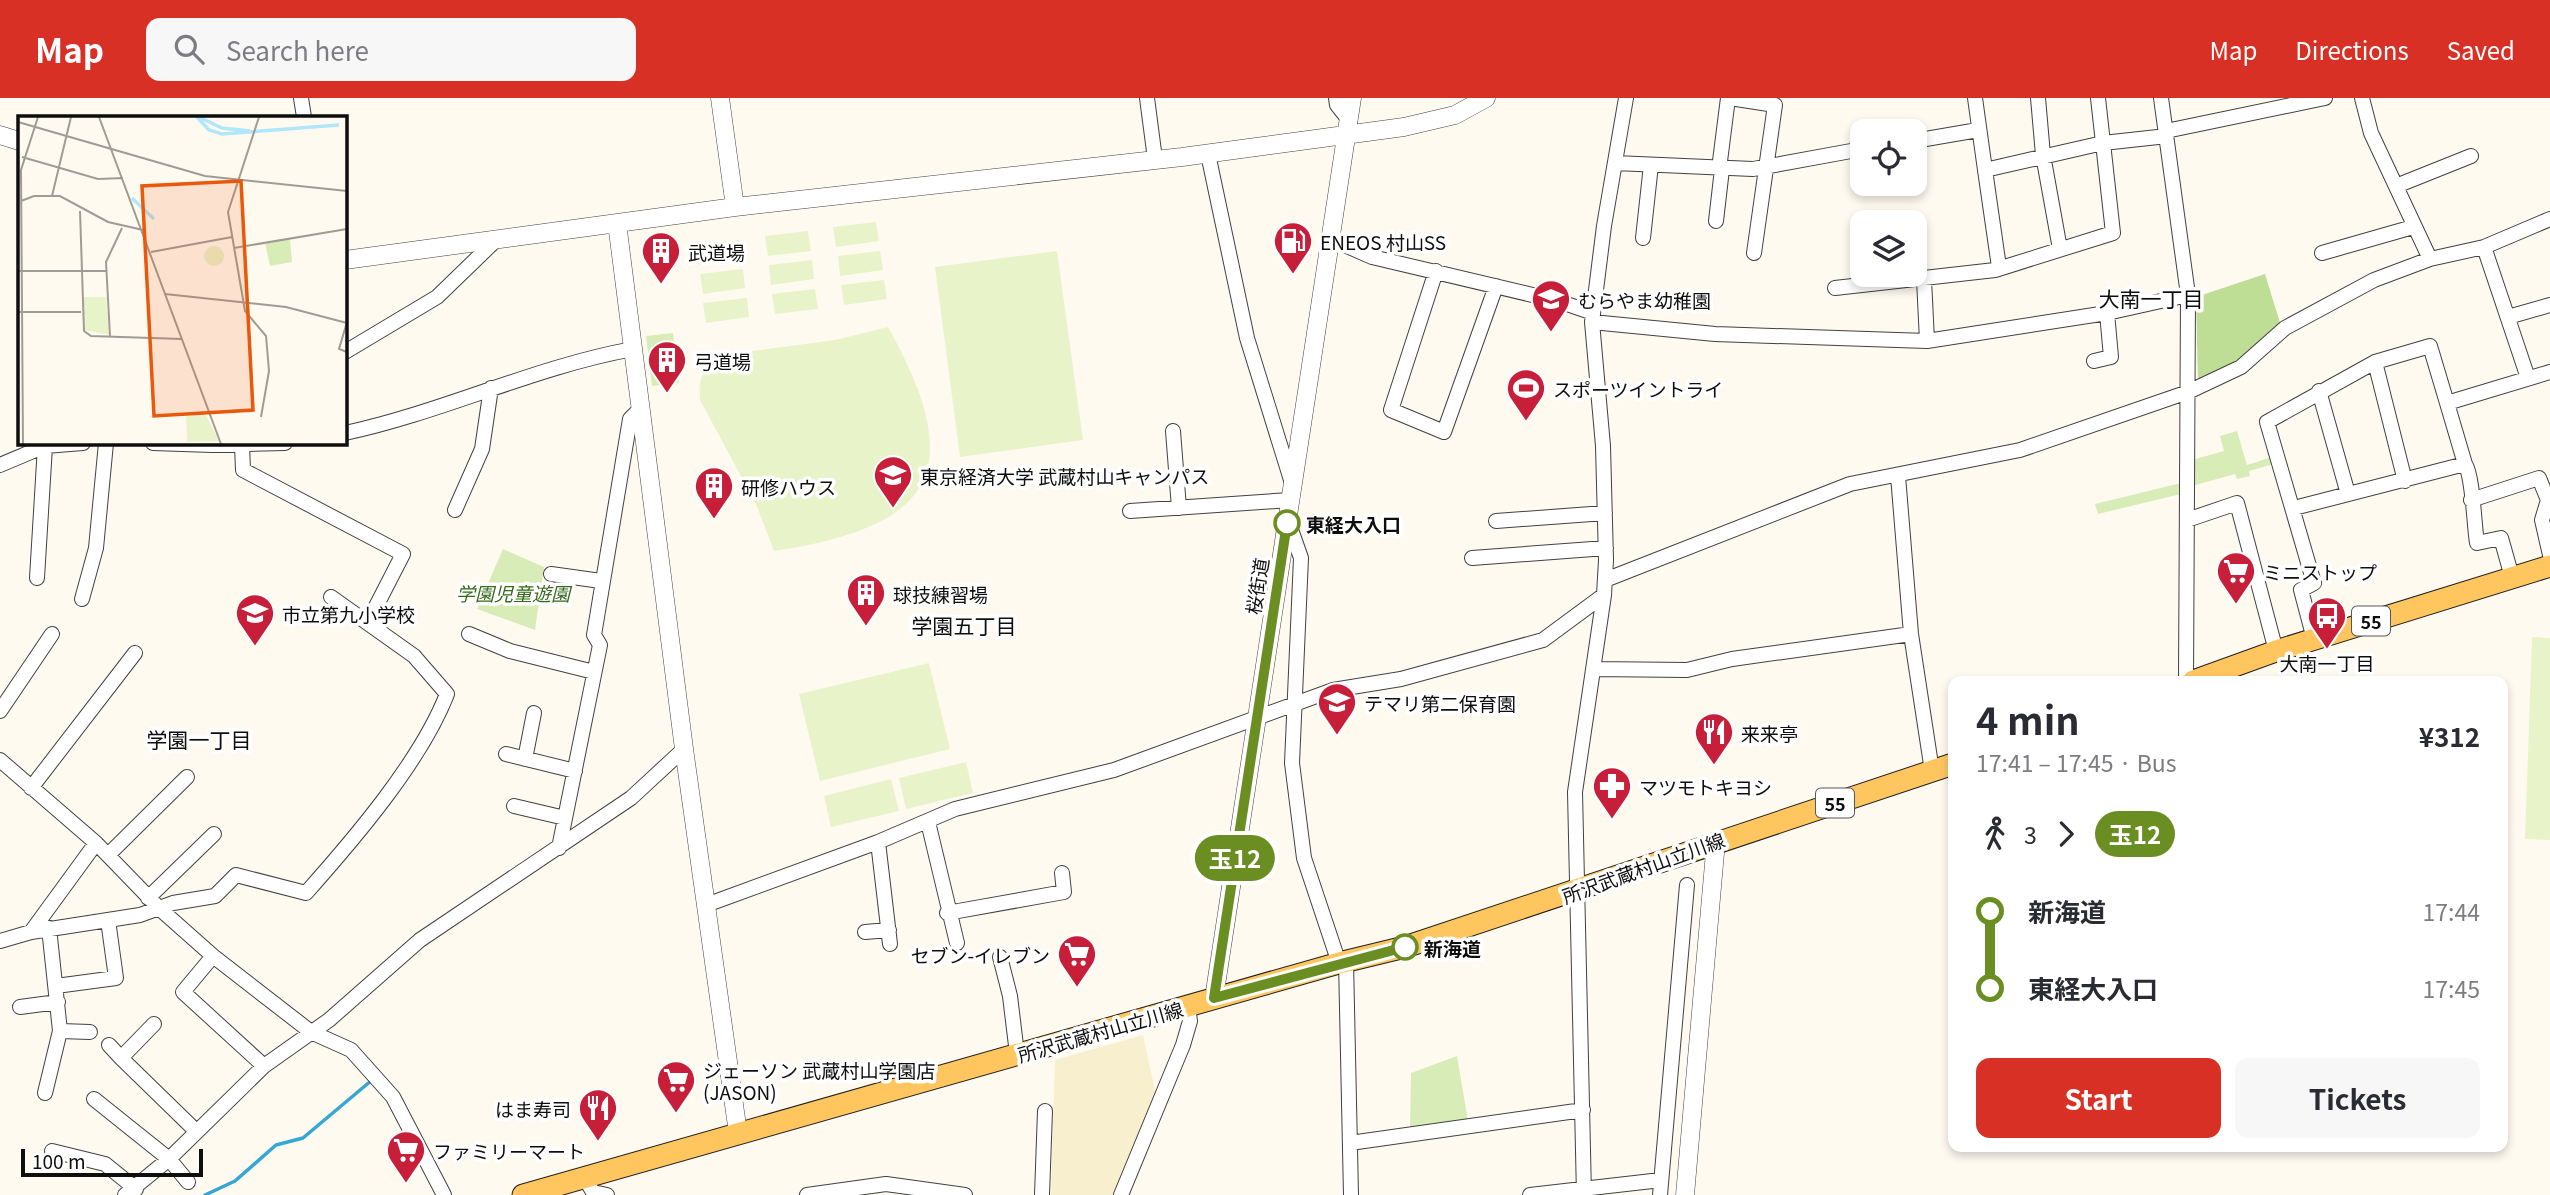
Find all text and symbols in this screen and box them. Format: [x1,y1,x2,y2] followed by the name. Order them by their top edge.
[146,18,636,81] search box
[35,25,104,73] text: Map
[170,30,208,68] icon: search
[226,31,369,68] text: Search here
[2209,32,2257,67] text: Map
[2295,32,2409,67] text: Directions
[2447,32,2515,67] text: Saved
[18,116,346,444] inset map
[1850,119,1927,287] map controls
[1850,119,1927,196] button: locate
[1850,210,1927,287] button: layers
[1272,220,1314,275] fuel station icon: ENEOS 村山SS
[1320,228,1446,255] place label: ENEOS 村山SS
[640,230,682,285] building icon: 武道場
[688,238,745,265] place label: 武道場
[1530,278,1572,333] school or university icon: むらやま幼稚園
[2099,283,2204,313] district label: 大南一丁目
[1578,286,1711,313] place label: むらやま幼稚園
[646,339,688,394] building icon: 弓道場
[694,347,751,374] place label: 弓道場
[1505,367,1547,422] sports icon: スポーツイントライ
[1553,375,1724,402] place label: スポーツイントライ
[872,454,914,509] school or university icon: 東京経済大学 武蔵村山キャンパス
[920,462,1209,489] place label: 東京経済大学 武蔵村山キャンパス
[693,465,735,520] building icon: 研修ハウス
[741,473,836,500] place label: 研修ハウス
[1274,510,1300,536] marker: 東経大入口
[1306,510,1401,537] place label: 東経大入口
[2215,550,2257,605] supermarket icon: ミニストップ
[1238,556,1274,616] street label: 桜街道
[2263,558,2377,585] place label: ミニストップ
[845,572,887,627] building icon: 球技練習場
[456,579,573,606] park label: 学園児童遊園
[893,580,988,607] place label: 球技練習場
[234,592,276,647] school or university icon: 市立第九小学校
[2306,595,2348,650] bus stop icon: 大南一丁目
[282,600,415,627] place label: 市立第九小学校
[2352,606,2390,636] road number: 55
[912,610,1017,640] district label: 学園五丁目
[2279,649,2375,676] place label: 大南一丁目
[1316,681,1358,736] school or university icon: テマリ第二保育園
[1364,689,1516,716] place label: テマリ第二保育園
[1976,691,2080,746] text: 4 min
[1693,711,1735,766] restaurant icon: 来来亭
[2419,717,2480,754] text: ¥312
[1741,719,1798,746] place label: 来来亭
[147,724,252,754] district label: 学園一丁目
[1976,745,2177,779] text: 17:41 – 17:45 · Bus
[1591,765,1633,820] pharmacy icon: マツモトキヨシ
[1639,773,1772,800] place label: マツモトキヨシ
[1816,788,1854,818] road number: 55
[1976,815,2014,853] icon: walk
[2047,815,2085,853] icon: forward
[2109,816,2161,851] text: 玉12
[2024,817,2037,851] text: 3
[1558,825,1728,909] street label: 所沢武蔵村山立川線
[1195,835,1275,881] line badge: 玉12
[1209,840,1261,875] text: 玉12
[2028,892,2106,929] text: 新海道
[2423,894,2480,928] text: 17:44
[1056,933,1098,988] supermarket icon: セブン-イレブン
[1392,934,1418,960] marker: 新海道
[1424,934,1481,961] place label: 新海道
[910,941,1050,968] place label: セブン-イレブン
[2028,969,2158,1006] text: 東経大入口
[2423,971,2480,1005] text: 17:45
[1014,994,1186,1068] street label: 所沢武蔵村山立川線
[703,1056,935,1105] place label: ジェーソン 武蔵村山学園店 (JASON)
[1976,1058,2221,1138] button: Start
[2235,1058,2480,1138] button: Tickets
[655,1059,697,1114] supermarket icon: ジェーソン 武蔵村山学園店 (JASON)
[577,1087,619,1142] restaurant icon: はま寿司
[495,1095,571,1122] place label: はま寿司
[385,1129,427,1184] supermarket icon: ファミリーマート
[433,1137,585,1164] place label: ファミリーマート
[21,1146,203,1178] scale bar
[32,1147,86,1174] text: 100 m

